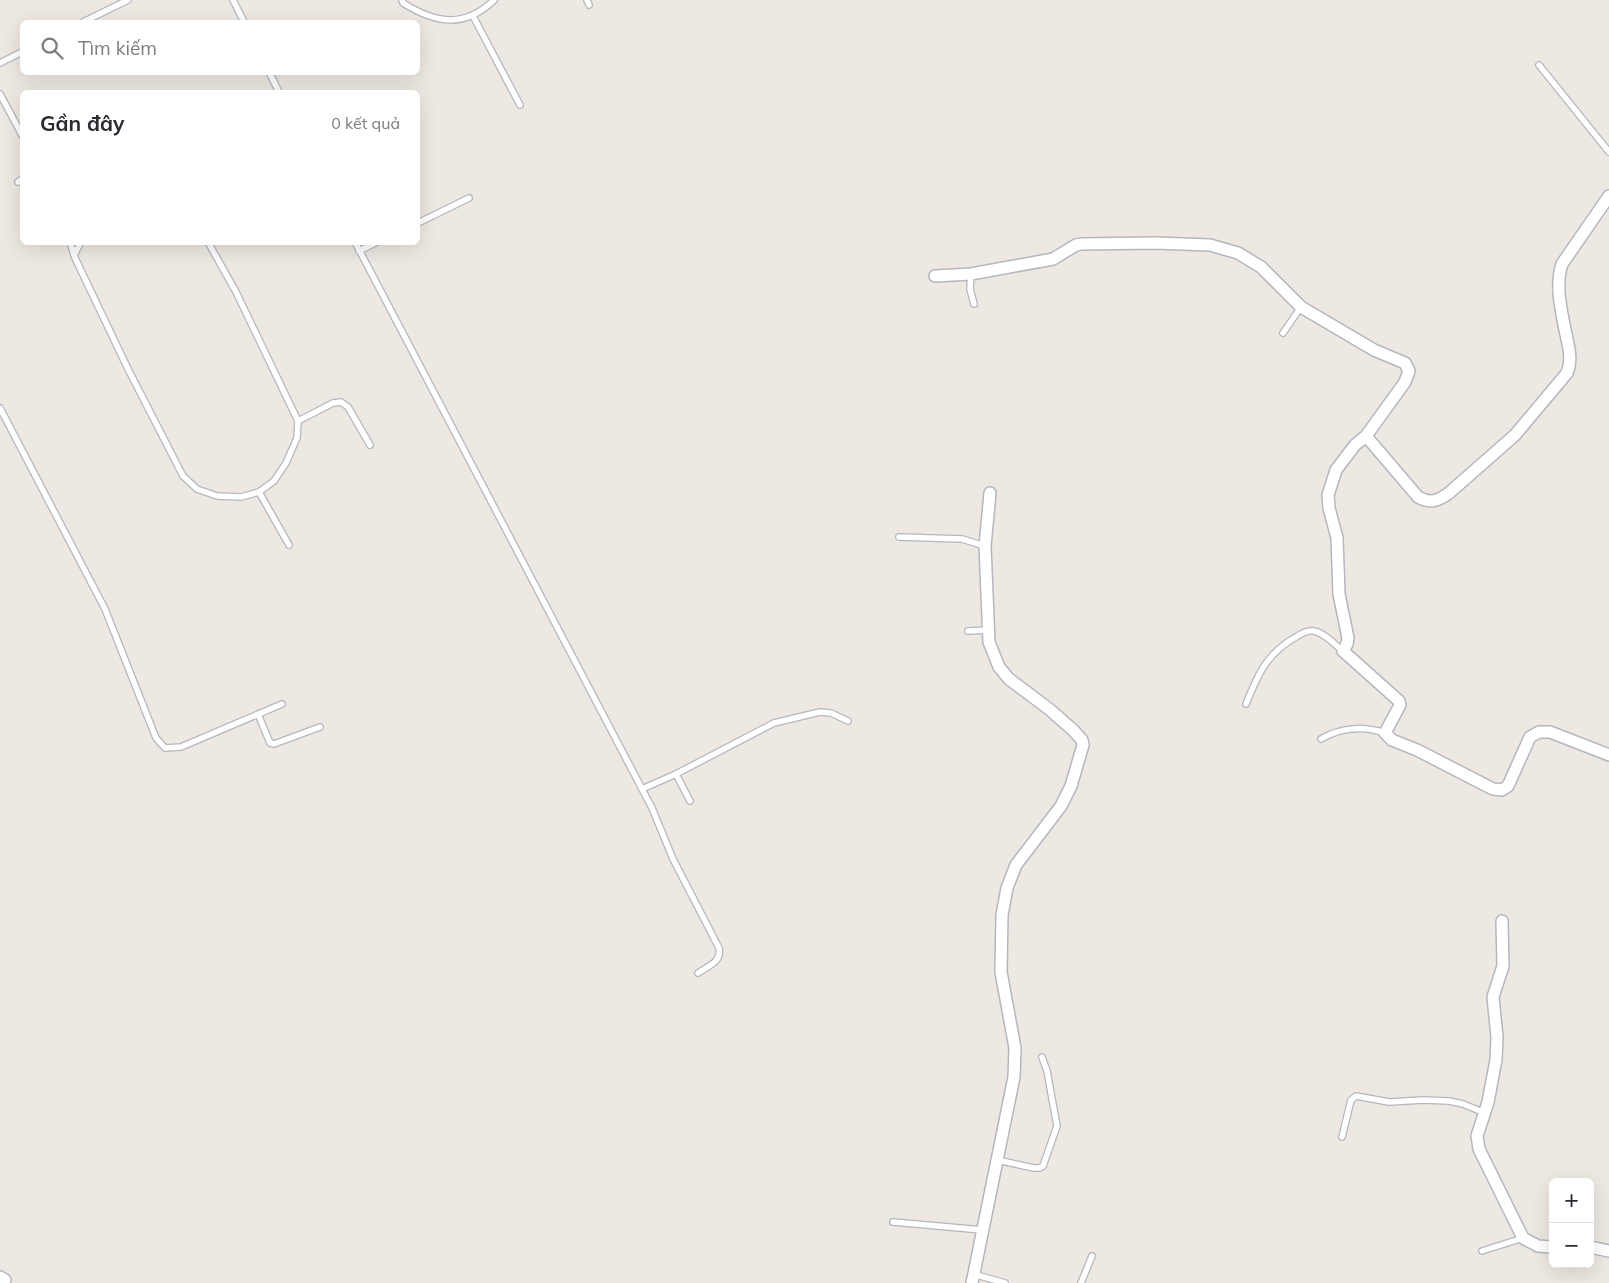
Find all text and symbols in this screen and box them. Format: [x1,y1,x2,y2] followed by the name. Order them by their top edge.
[20,20,420,75] search box
[38,34,66,62] icon: search
[78,36,157,60] text: Tìm kiếm
[40,110,124,136] text: Gần đây
[331,113,400,133] text: 0 kết quả
[1549,1178,1594,1268] map controls
[1549,1178,1594,1223] button: +
[1549,1223,1594,1268] button: −

